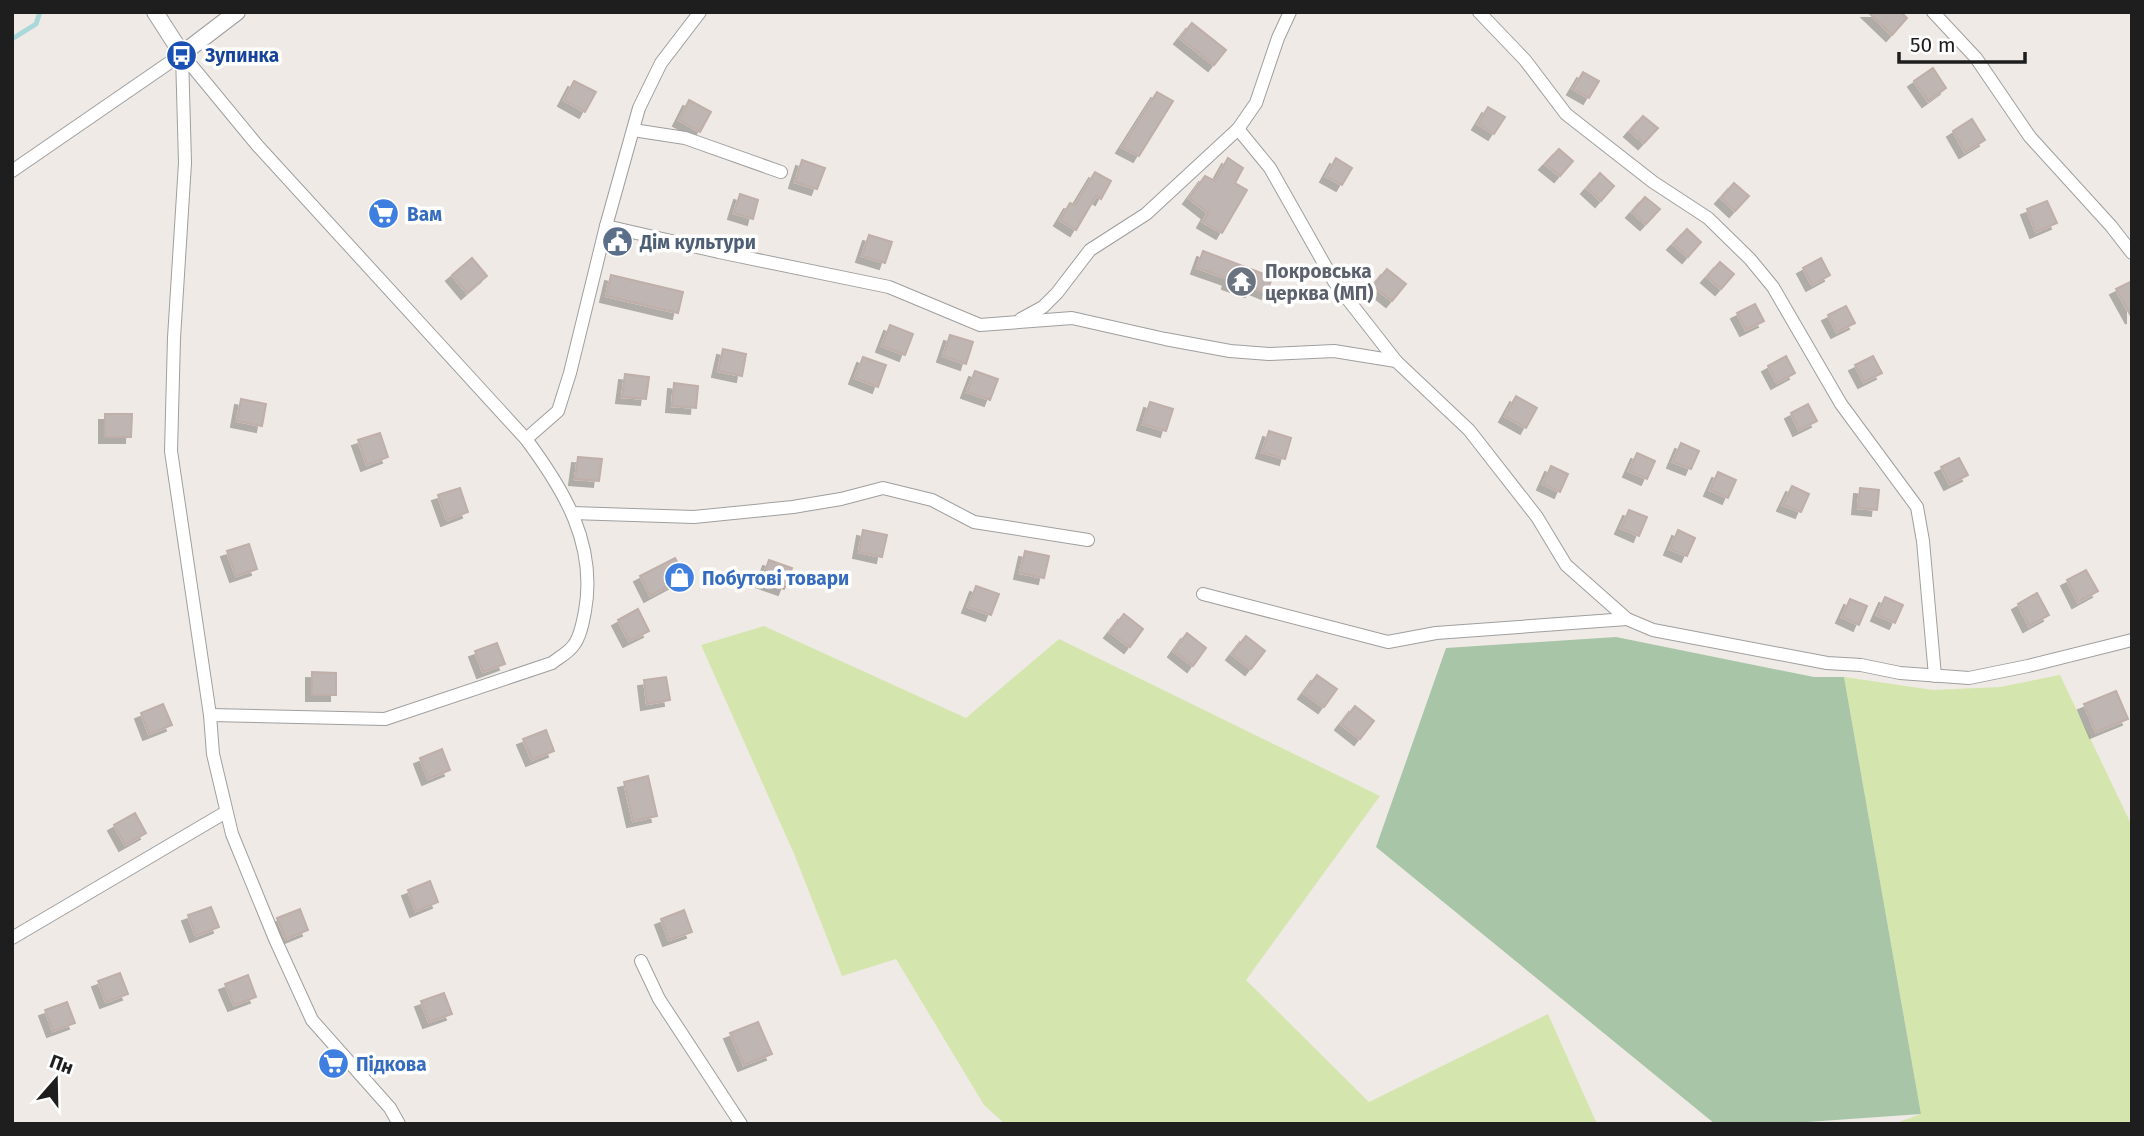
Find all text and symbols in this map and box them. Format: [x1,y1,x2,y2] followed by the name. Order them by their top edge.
[1899,21,2025,65] scale bar
[1910,32,1956,58] text: 50 m
[165,38,199,72] bus stop icon: Зупинка
[204,44,279,67] place label: Зупинка
[367,197,401,231] supermarket icon: Вам
[407,203,442,226] place label: Вам
[600,225,634,259] public building icon: Дім культури
[639,231,756,254] place label: Дім культури
[1265,260,1374,305] place label: Покровська церква (МП)
[1225,265,1259,299] temple icon: Покровська церква (МП)
[662,561,696,595] shop icon: Побутові товари
[702,567,849,590] place label: Побутові товари
[21,1045,91,1115] north arrow
[316,1047,350,1081] supermarket icon: Підкова
[47,1050,77,1079] text: Пн
[356,1053,427,1076] place label: Підкова

